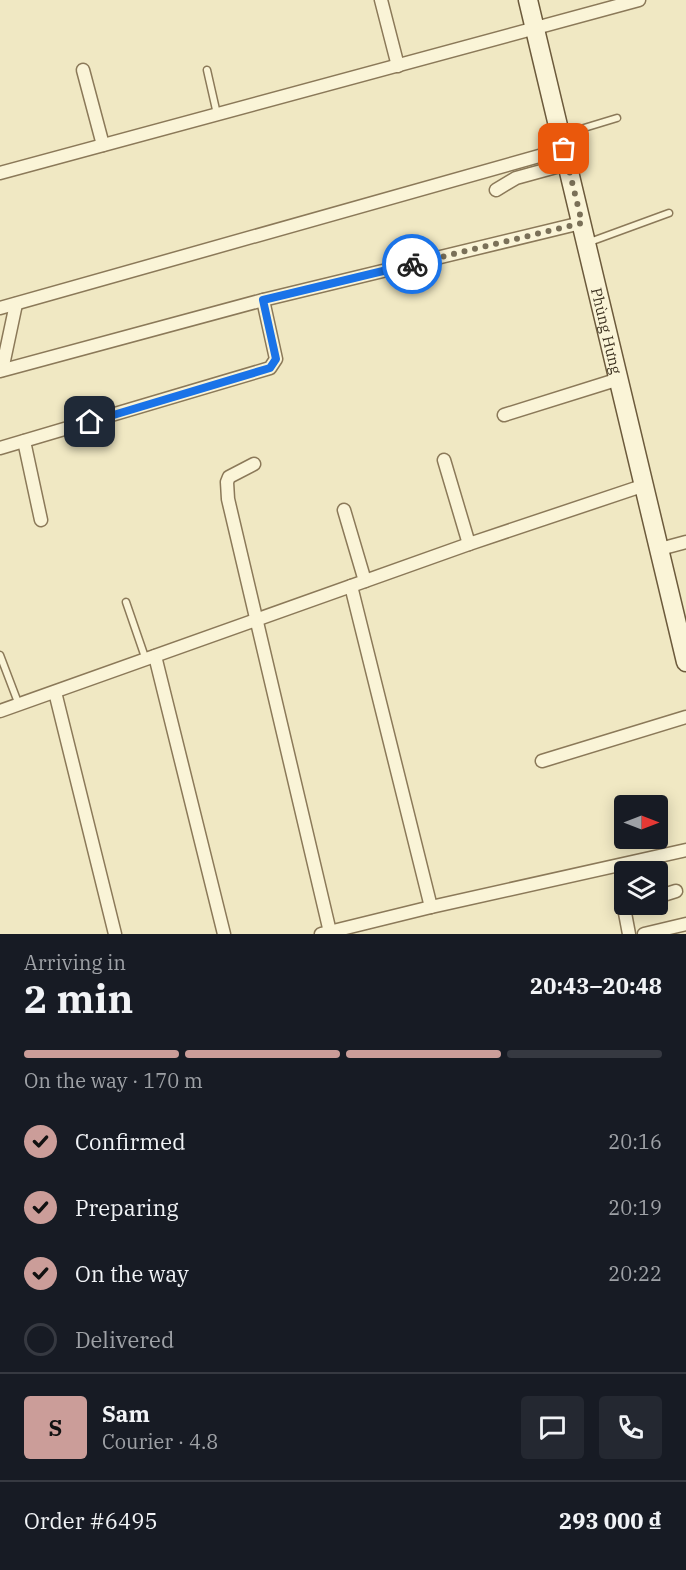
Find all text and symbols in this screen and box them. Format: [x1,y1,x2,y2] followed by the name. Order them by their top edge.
[538,123,589,174] pin
[547,132,580,165] icon: bag
[382,234,442,294] courier
[396,248,429,281] icon: bike
[587,286,626,376] street label: Phùng Hưng
[64,396,115,447] pin
[73,405,106,438] icon: home
[614,795,668,849] north arrow
[614,795,668,915] map controls
[614,861,668,915] button: layers
[24,949,126,976] text: Arriving in
[530,971,662,1000] text: 20:43–20:48
[24,973,133,1024] text: 2 min
[24,1067,203,1094] text: On the way · 170 m
[24,1125,57,1158] icon: check
[75,1127,186,1156] text: Confirmed
[608,1128,662,1155] text: 20:16
[24,1191,57,1224] icon: check
[75,1193,179,1222] text: Preparing
[608,1194,662,1221] text: 20:19
[24,1257,57,1290] icon: check
[75,1259,189,1288] text: On the way
[608,1260,662,1287] text: 20:22
[75,1325,174,1354] text: Delivered
[521,1396,584,1459] button: chat
[599,1396,662,1459] button: phone
[102,1399,150,1428] text: Sam
[49,1413,62,1442] text: S
[102,1428,218,1455] text: Courier · 4.8
[24,1506,158,1535] text: Order #6495
[559,1506,662,1535] text: 293 000 ₫

